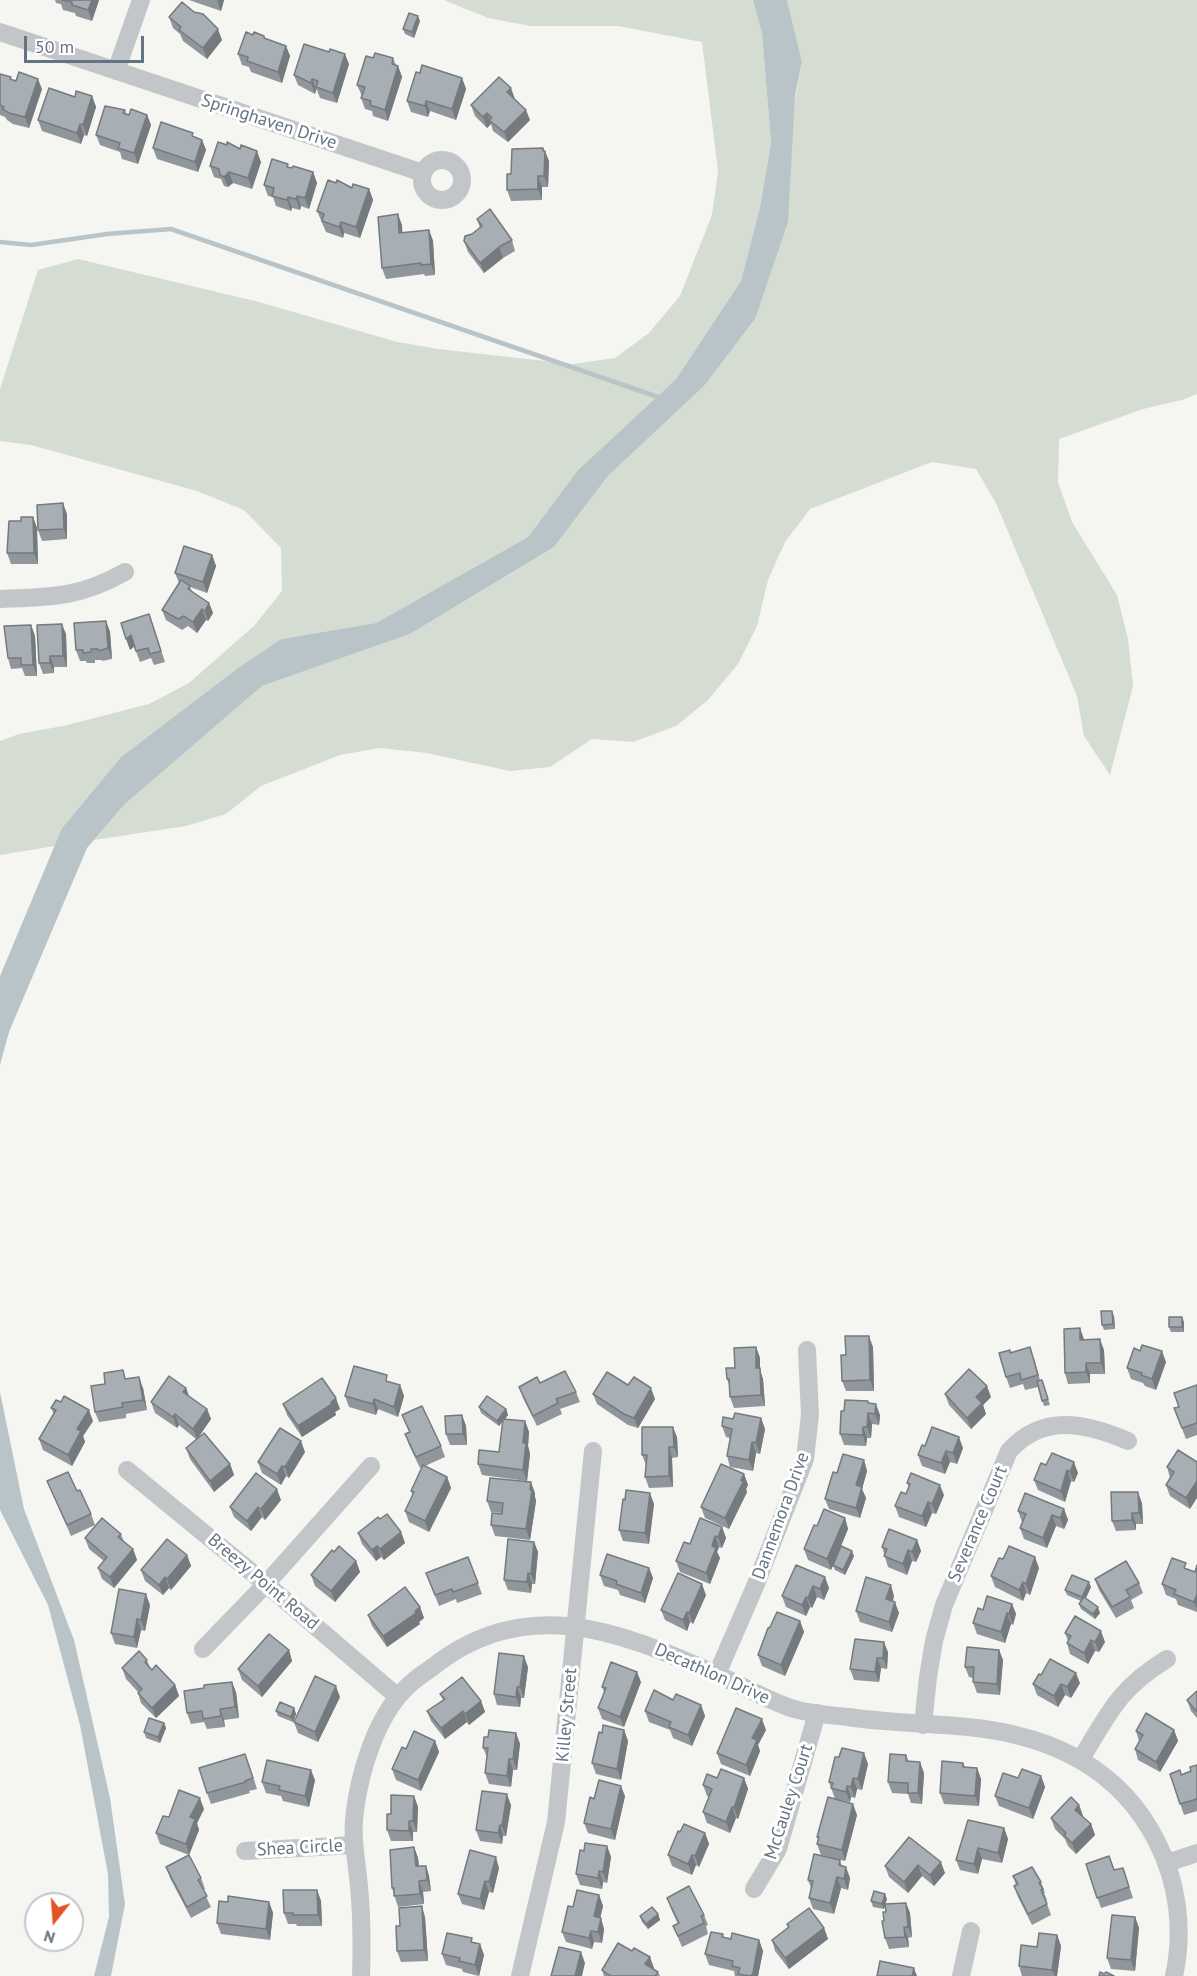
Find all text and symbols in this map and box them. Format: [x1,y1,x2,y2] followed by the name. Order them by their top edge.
[27,24,147,62] scale bar
[35,35,74,58] text: 50 m
[199,90,339,154] street label: Springhaven Drive
[748,1449,814,1583] street label: Dannemora Drive
[944,1463,1012,1585] street label: Severance Court
[203,1529,323,1635] street label: Breezy Point Road
[651,1639,773,1709] street label: Decathlon Drive
[552,1667,582,1763] street label: Killey Street
[760,1742,818,1862] street label: McCauley Court
[256,1835,344,1861] street label: Shea Circle
[24,1892,84,1952] north arrow
[41,1926,57,1948] text: N

